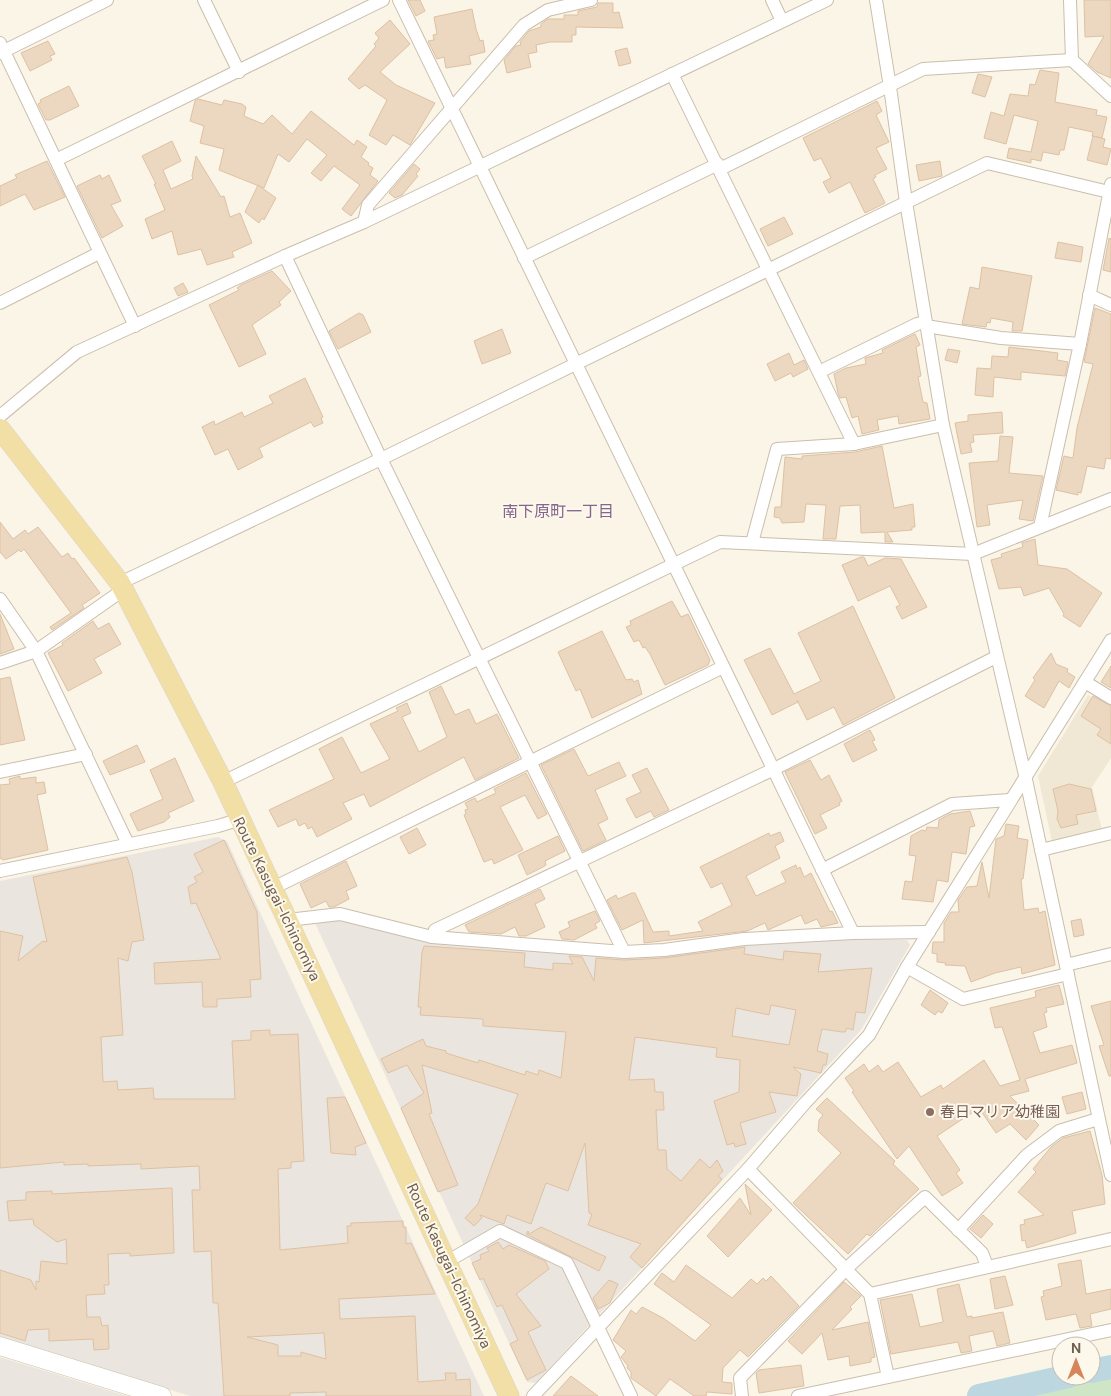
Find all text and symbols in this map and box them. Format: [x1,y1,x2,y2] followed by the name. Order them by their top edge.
[502,501,614,522] district label: 南下原町一丁目
[229,814,325,984] street label: Route Kasugai-Ichinomiya
[940,1102,1060,1122] place label: 春日マリア幼稚園
[924,1106,936,1118] marker: 春日マリア幼稚園
[402,1180,496,1352] street label: Route Kasugai-Ichinomiya
[1051,1336,1101,1386] north arrow
[1071,1339,1081,1357] text: N

